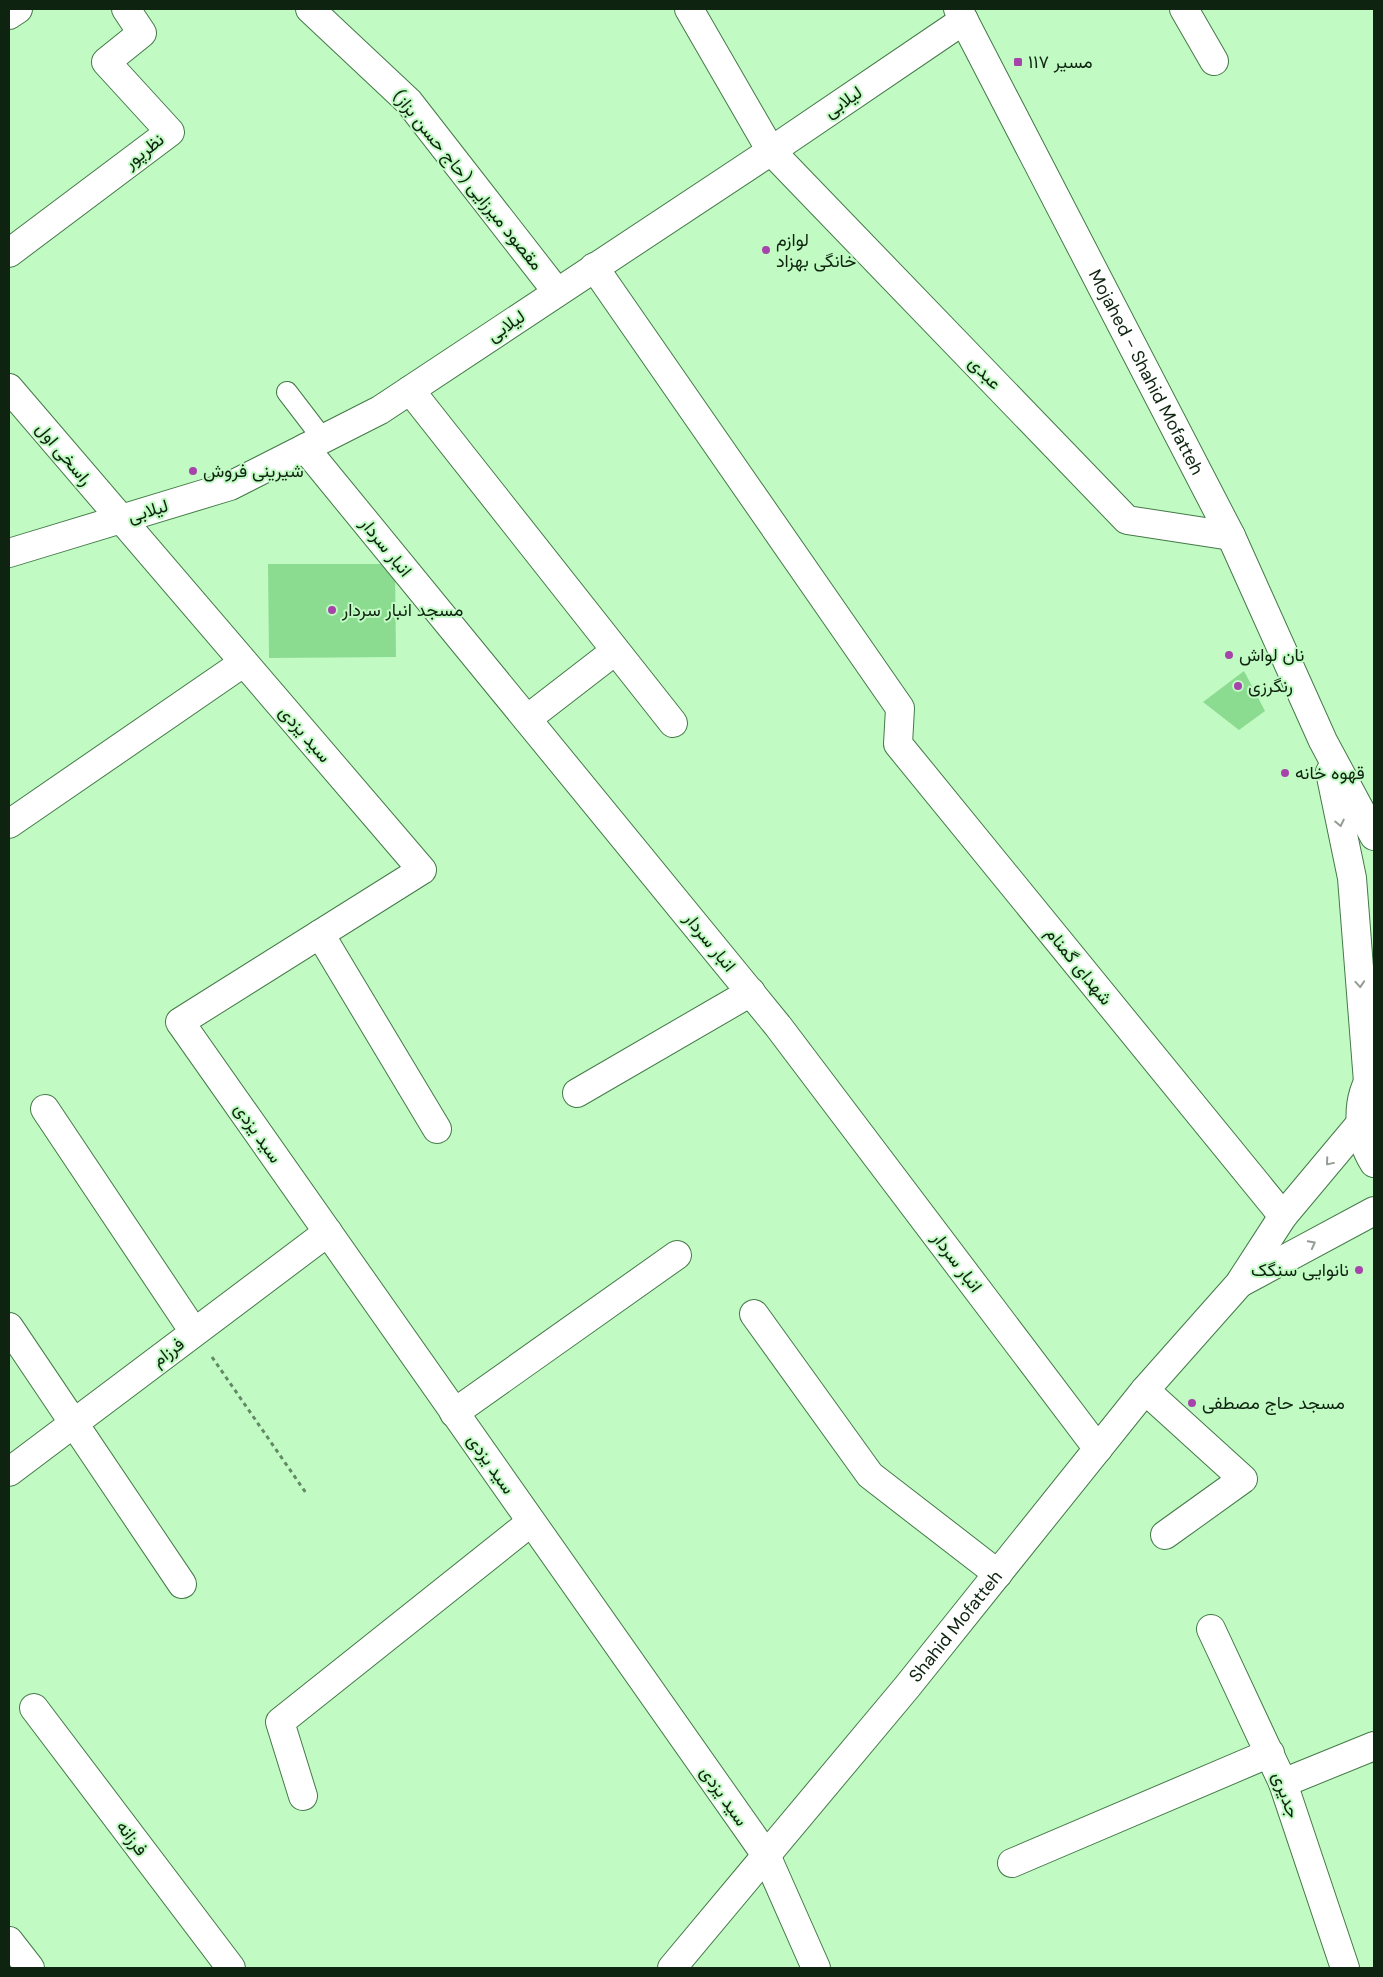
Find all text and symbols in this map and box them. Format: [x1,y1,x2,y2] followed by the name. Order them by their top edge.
[1028,50,1093,74] place label: مسیر ۱۱۷
[1012,56,1024,68] marker: مسیر ۱۱۷
[819,81,867,123] street label: لیلابی
[388,85,548,275] street label: مقصود میرزایی (حاج حسن بزاز)
[118,128,169,175] street label: نظرپور
[776,228,856,273] place label: لوازم خانگی بهزاد
[760,244,772,256] marker: لوازم خانگی بهزاد
[1083,265,1209,479] street label: Mojahed - Shahid Mofatteh
[482,305,530,347] street label: لیلابی
[963,351,1007,395] street label: عبدی
[30,417,98,491] street label: راسخی اول
[203,459,304,483] place label: شیرینی فروش
[187,465,199,477] marker: شیرینی فروش
[125,493,171,529] street label: لیلابی
[354,512,417,582] street label: انبار سردار
[341,598,463,622] place label: مسجد انبار سردار
[326,604,338,616] marker: مسجد انبار سردار
[1239,643,1304,667] place label: نان لواش
[1223,649,1235,661] marker: نان لواش
[1248,674,1293,698] place label: رنگرزی
[1232,680,1244,692] marker: رنگرزی
[274,700,336,768] street label: سید یزدی
[1295,761,1365,785] place label: قهوه خانه
[1279,767,1291,779] marker: قهوه خانه
[1335,819,1345,828] one-way arrow
[678,907,741,977] street label: انبار سردار
[1040,922,1118,1010] street label: شهدای گمنام
[1354,981,1365,989] one-way arrow
[229,1098,287,1168] street label: سید یزدی
[1325,1156,1334,1165] one-way arrow
[926,1226,988,1297] street label: انبار سردار
[1307,1240,1316,1250] one-way arrow
[1251,1258,1349,1282] place label: نانوایی سنگک
[1353,1264,1365,1276] marker: نانوایی سنگک
[147,1332,189,1372] street label: فرزام
[1202,1391,1345,1415] place label: مسجد حاج مصطفی
[1186,1397,1198,1409] marker: مسجد حاج مصطفی
[462,1429,520,1499] street label: سید یزدی
[903,1565,1008,1687] street label: Shahid Mofatteh
[695,1761,753,1831] street label: سید یزدی
[1267,1769,1305,1821] street label: جدیری
[111,1815,153,1861] street label: فرزانه

